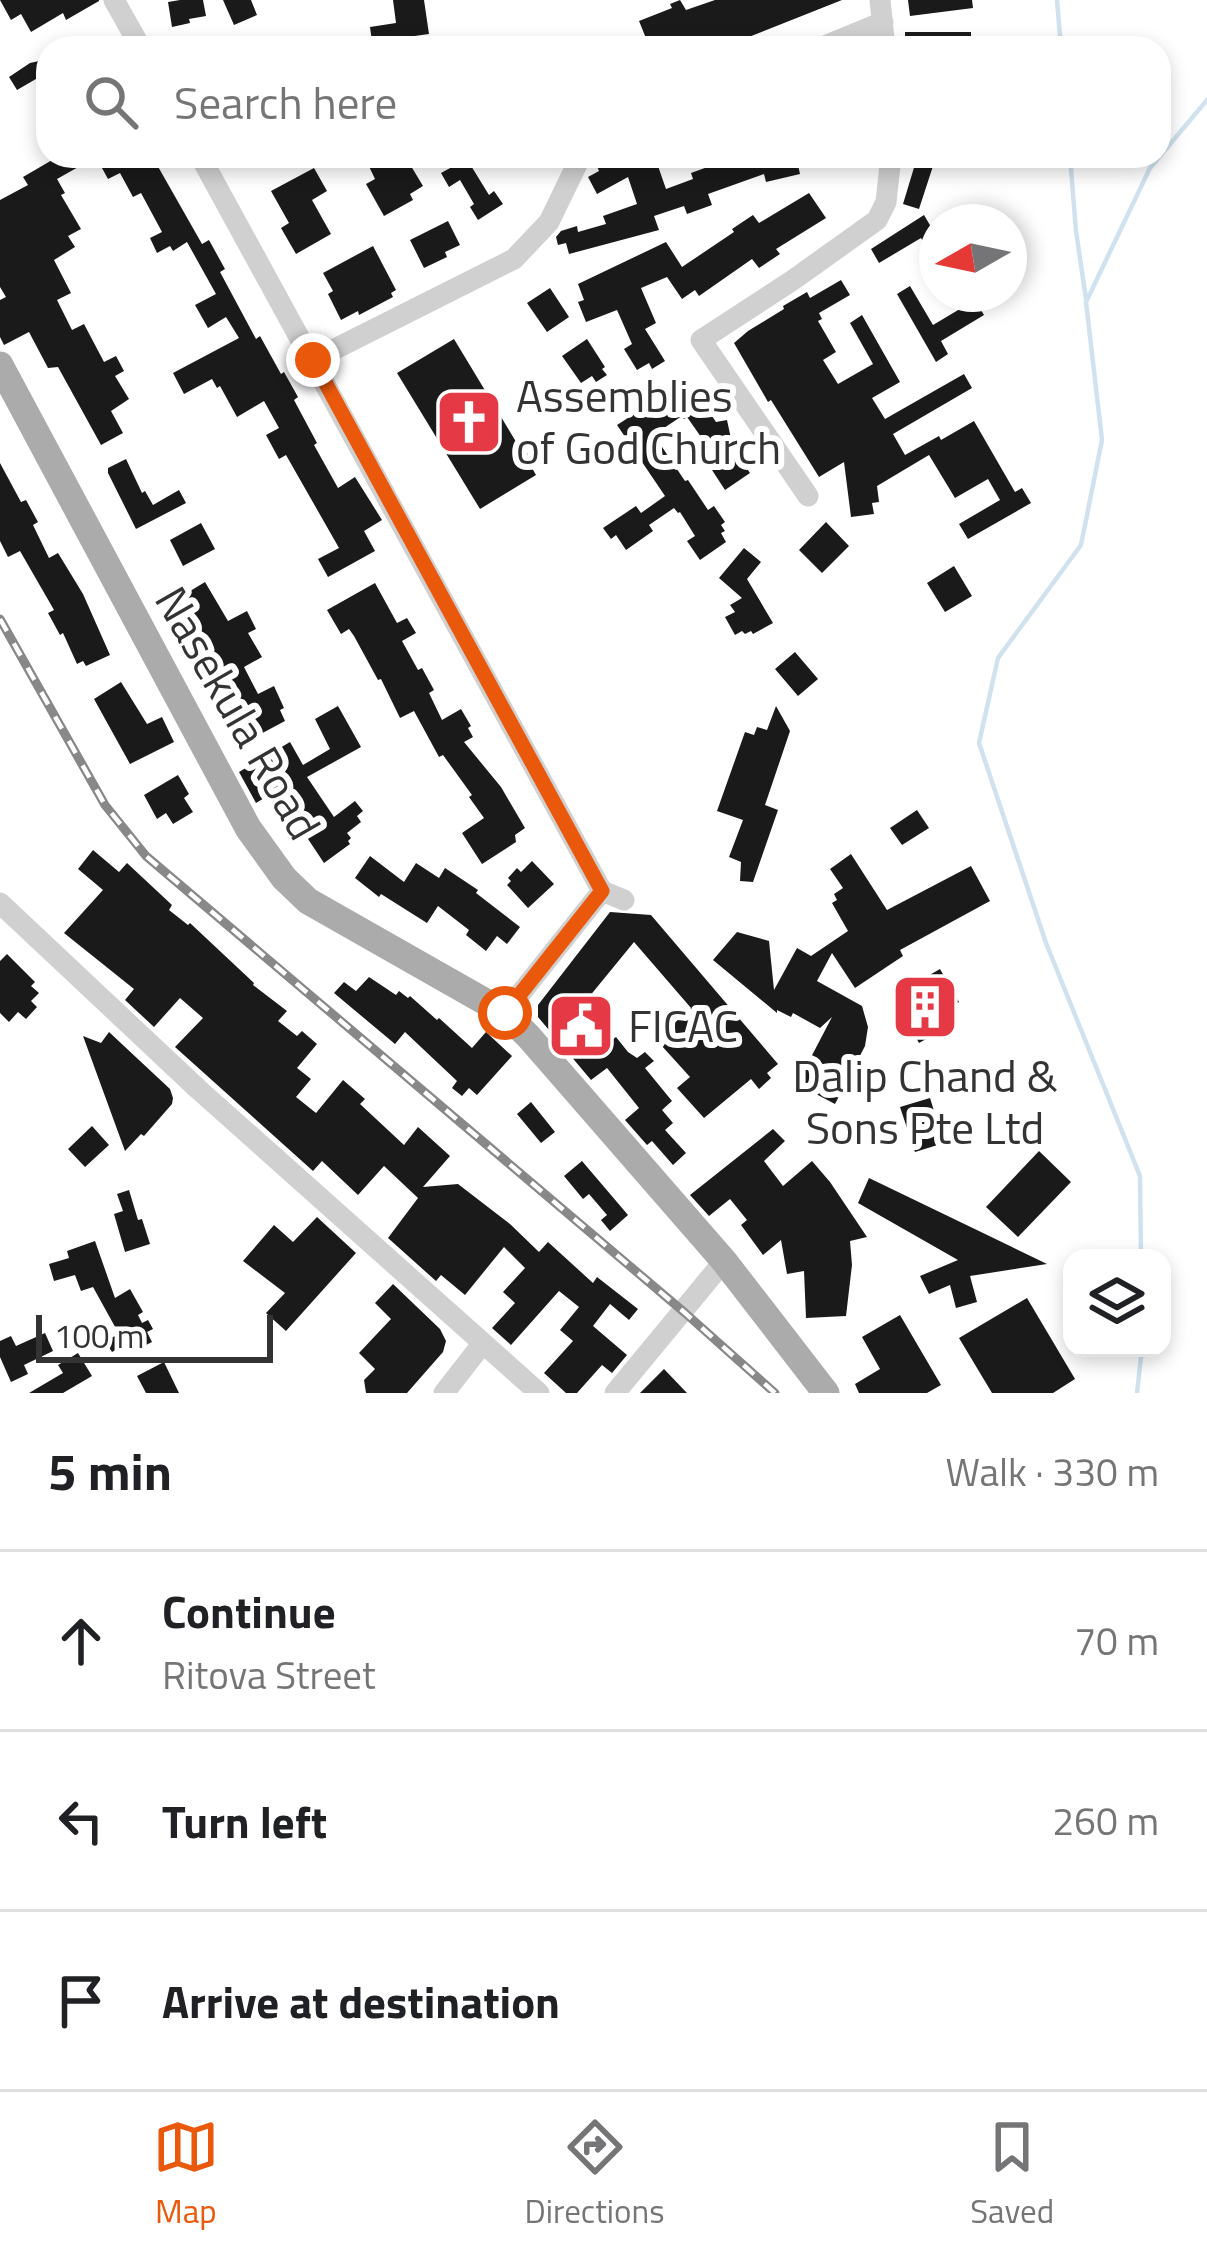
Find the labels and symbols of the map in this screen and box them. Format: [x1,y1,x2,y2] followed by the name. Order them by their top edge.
[919,204,1027,312] north arrow
[286,333,340,387] route end
[516,361,781,481] place label: Assemblies of God Church
[434,387,504,457] church icon: Assemblies of God Church
[139,573,339,852] street label: Nasekula Road
[890,972,960,1042] building icon: Dalip Chand & Sons Pte Ltd
[478,986,532,1040] route start
[546,991,616,1061] public building icon: FICAC
[628,991,738,1059] place label: FICAC
[792,1041,1058,1161] place label: Dalip Chand & Sons Pte Ltd
[36,1309,273,1362] scale bar

